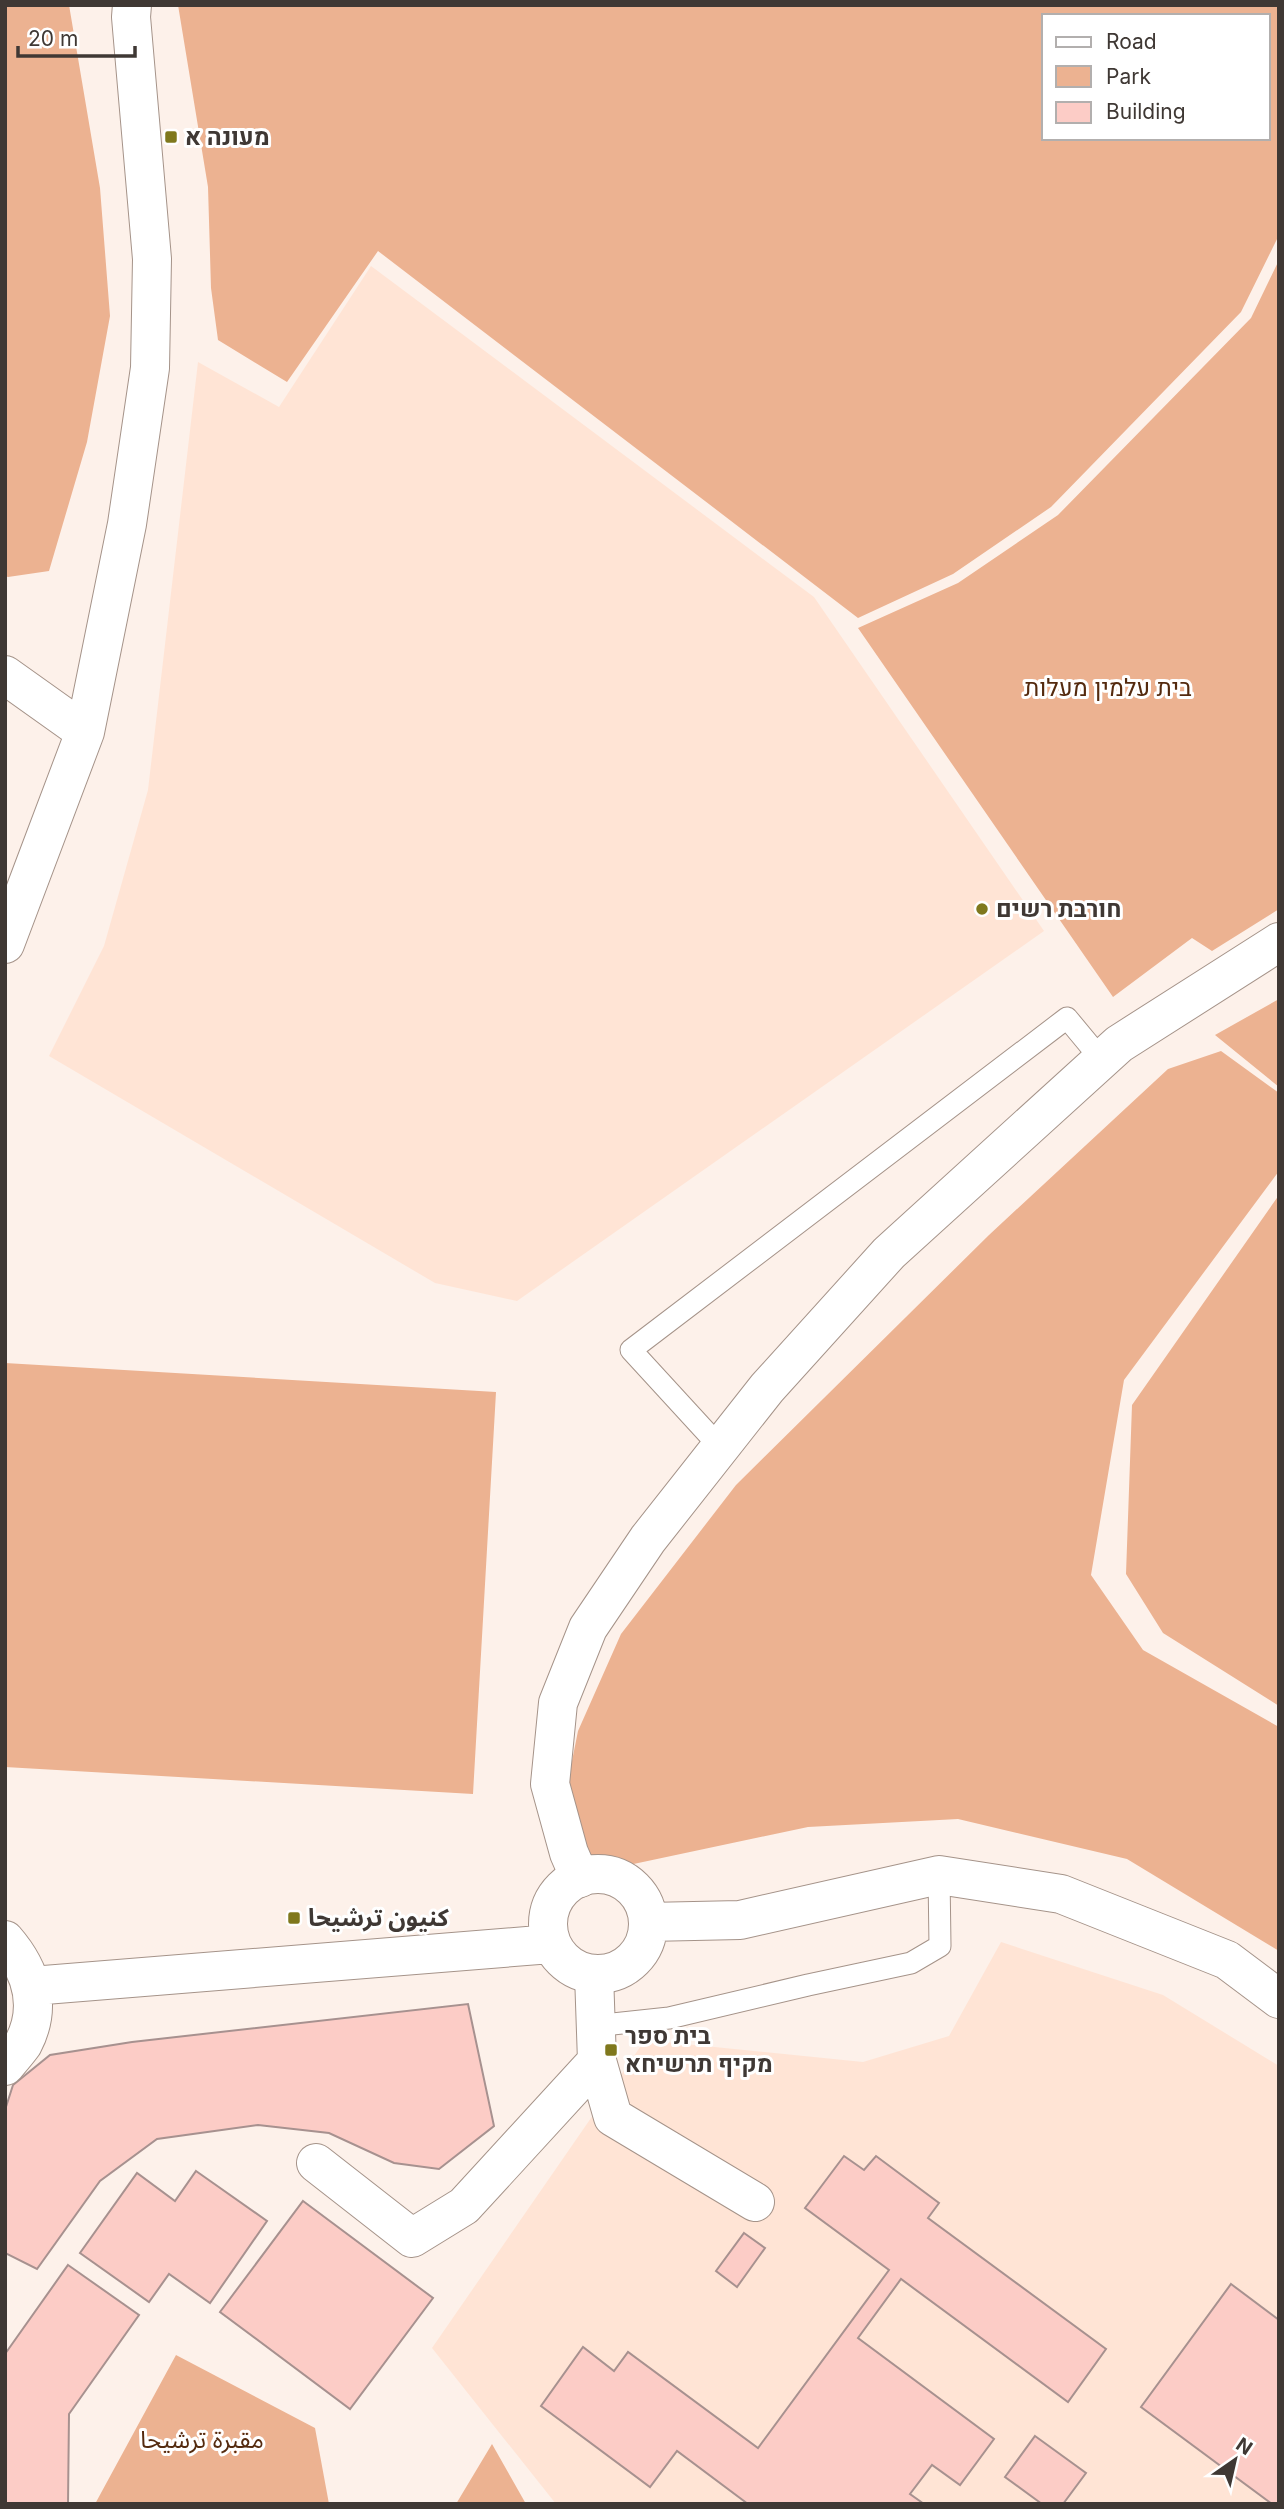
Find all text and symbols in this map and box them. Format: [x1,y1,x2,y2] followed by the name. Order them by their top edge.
[18,14,135,58] scale bar
[1042,14,1270,140] legend
[28,26,78,51] text: 20 m
[1106,29,1157,54] text: Road
[1106,64,1151,89] text: Park
[1106,99,1186,124] text: Building
[185,122,270,151] place label: מעונה א
[163,129,179,145] marker: מעונה א
[1024,673,1192,702] park label: בית עלמין מעלות
[996,894,1121,923] place label: חורבת רשים
[974,901,990,917] marker: חורבת רשים
[308,1903,450,1932] place label: كنيون ترشيحا
[286,1910,302,1926] marker: كنيون ترشيحا
[625,2021,773,2078] place label: בית ספר מקיף תרשיחא
[603,2042,619,2058] marker: בית ספר מקיף תרשיחא
[140,2425,264,2454] park label: مقبرة ترشيحا
[1200,2425,1270,2495] north arrow
[1232,2433,1257,2460] text: N

